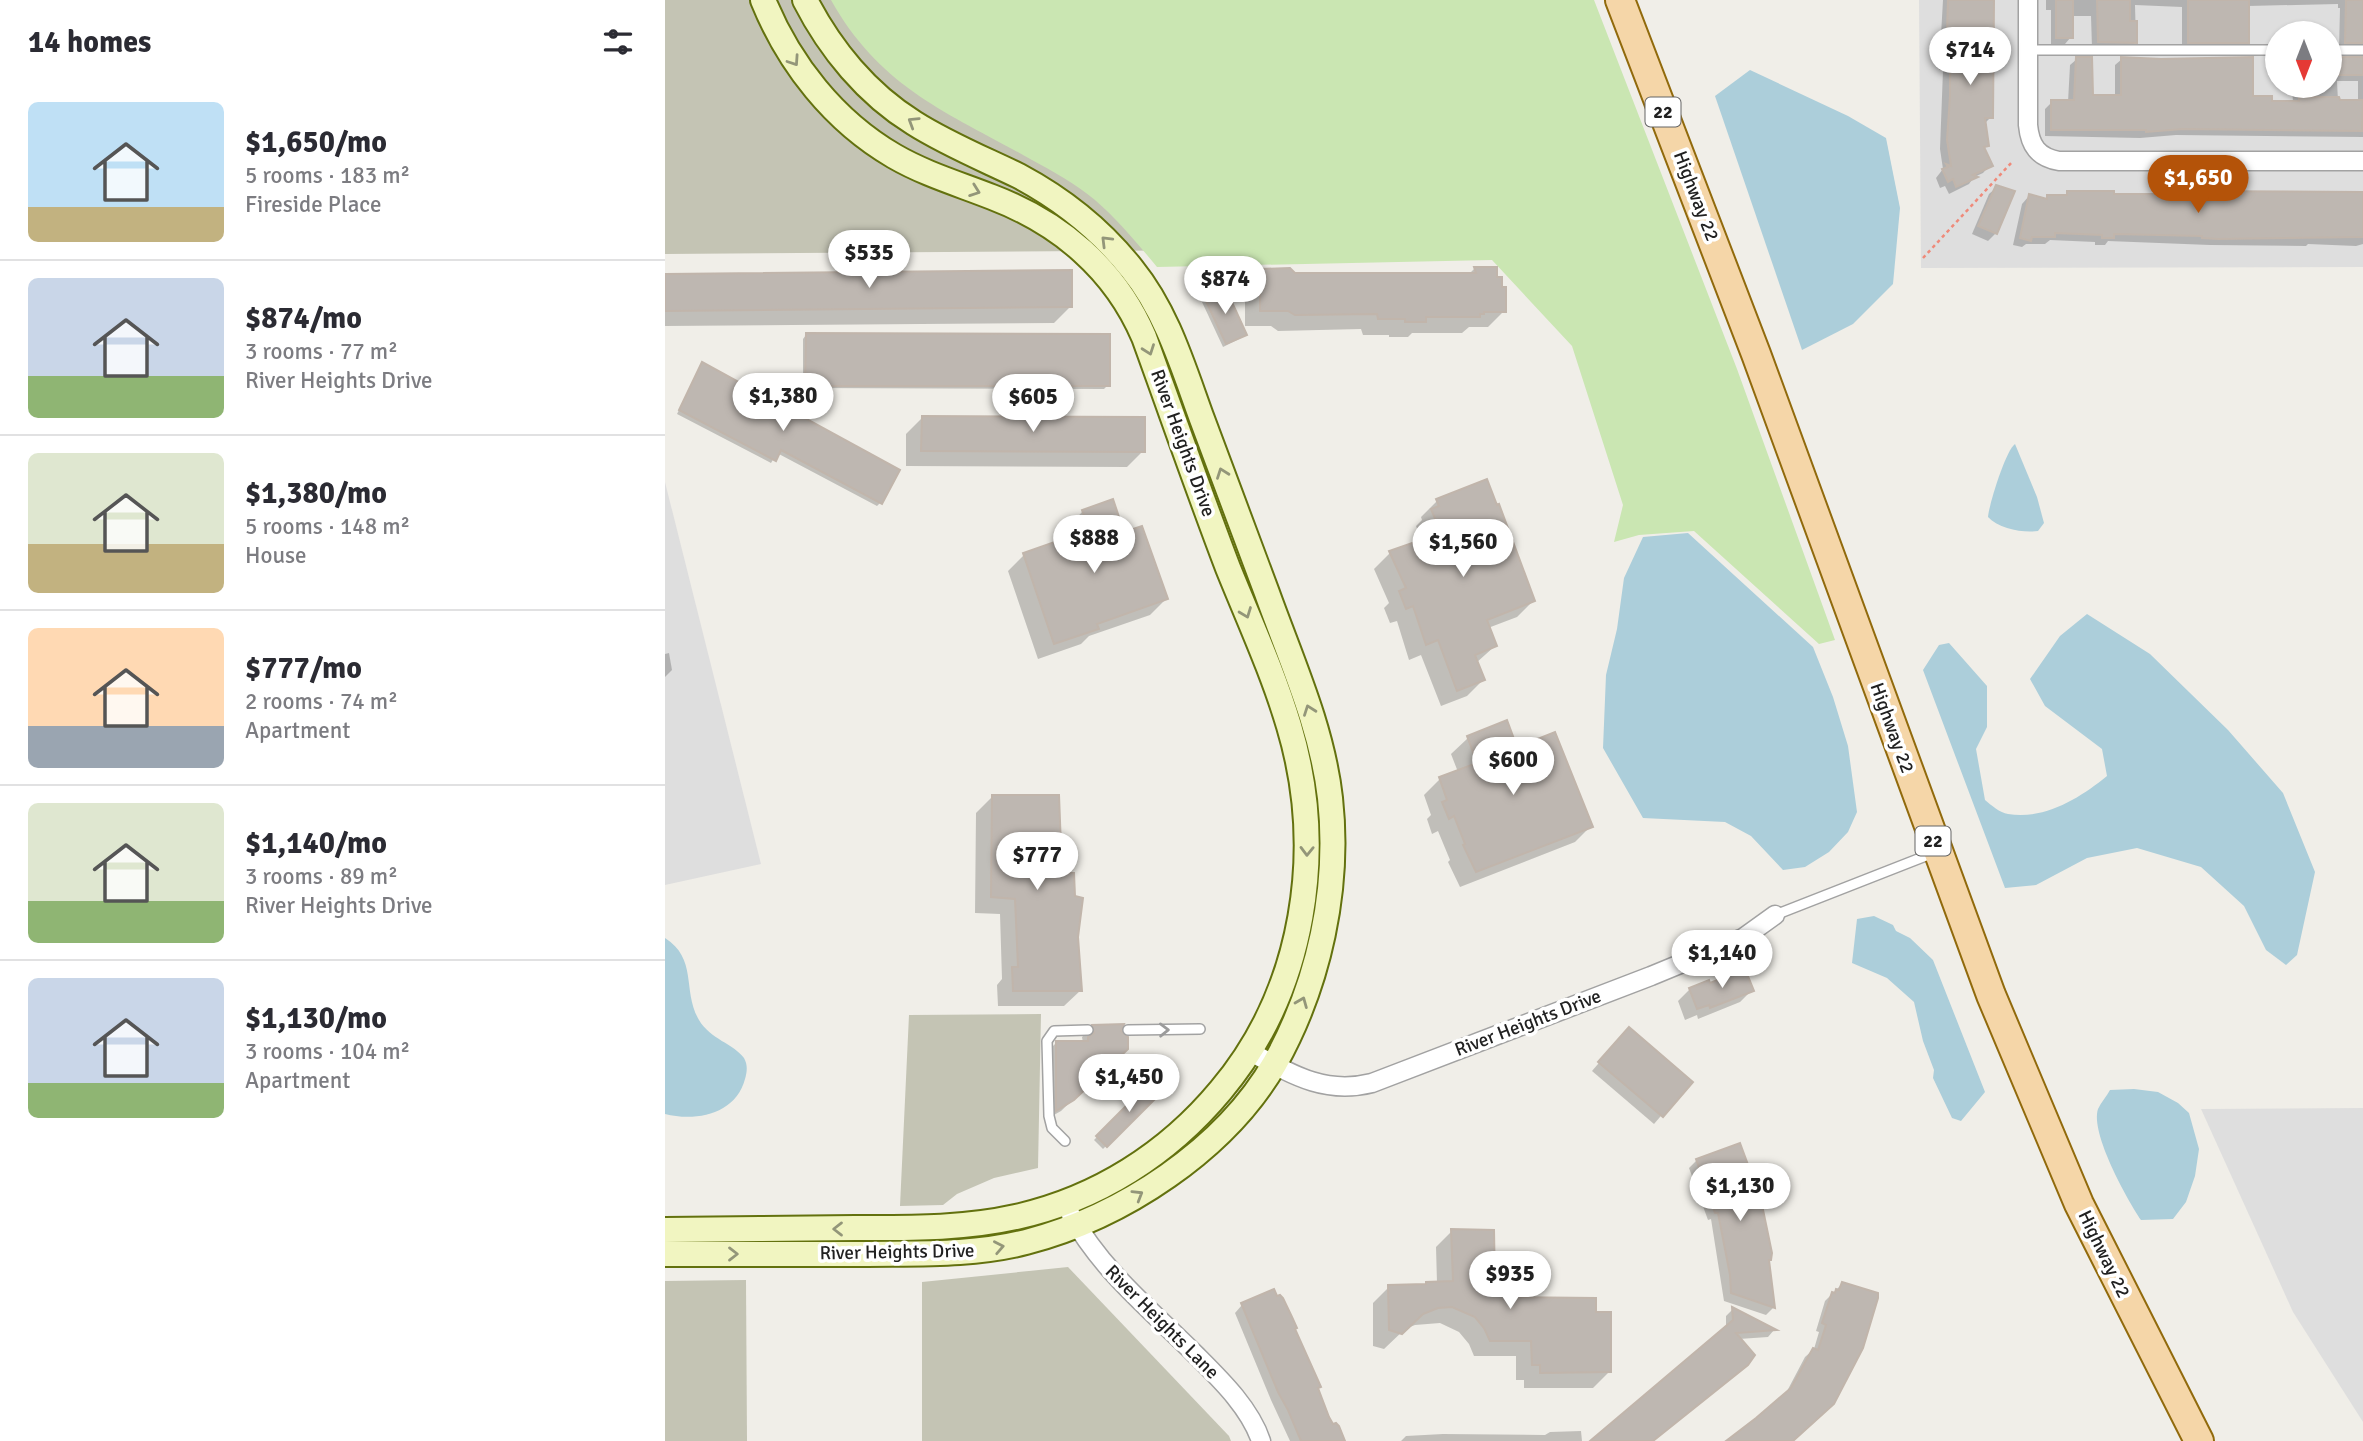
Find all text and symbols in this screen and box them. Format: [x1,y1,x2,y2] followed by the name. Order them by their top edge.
[2265,21,2341,98] north arrow
[2265,21,2342,98] map controls
[599,23,637,61] icon: filters
[28,24,151,61] text: 14 homes
[1929,28,2011,87] pin: $714
[1945,35,1995,64] text: $714
[786,53,798,66] one-way arrow
[1646,98,1681,127] road number: 22
[908,118,921,131] one-way arrow
[245,124,387,161] text: $1,650/mo
[84,130,168,214] icon: home
[1668,148,1724,244] street label: Highway 22
[2141,156,2255,215] pin: $1,650
[245,161,410,190] text: 5 rooms · 183 m²
[2164,163,2232,192] text: $1,650
[968,183,980,197] one-way arrow
[245,190,382,219] text: Fireside Place
[828,230,910,290] pin: $535
[1101,236,1114,249] one-way arrow
[844,238,894,267] text: $535
[1184,256,1266,316] pin: $874
[1200,264,1250,293] text: $874
[245,300,362,337] text: $874/mo
[84,306,168,390] icon: home
[245,337,398,366] text: 3 rooms · 77 m²
[1140,343,1154,355] one-way arrow
[245,366,433,395] text: River Heights Drive
[1145,366,1221,520] street label: River Heights Drive
[726,374,840,433] pin: $1,380
[992,374,1074,434] pin: $605
[749,381,817,410] text: $1,380
[1008,382,1058,411] text: $605
[1217,468,1231,480] one-way arrow
[245,475,387,512] text: $1,380/mo
[84,481,168,565] icon: home
[245,512,410,541] text: 5 rooms · 148 m²
[1053,516,1135,575] pin: $888
[1406,520,1520,579] pin: $1,560
[1069,523,1119,552] text: $888
[1429,527,1497,556] text: $1,560
[245,541,307,570] text: House
[1237,606,1251,618] one-way arrow
[245,650,362,687] text: $777/mo
[84,656,168,740] icon: home
[1865,679,1919,777] street label: Highway 22
[245,687,398,716] text: 2 rooms · 74 m²
[1303,704,1317,716] one-way arrow
[245,716,350,745] text: Apartment
[1472,738,1554,797] pin: $600
[1488,745,1538,774] text: $600
[245,825,387,862] text: $1,140/mo
[1915,826,1951,856] road number: 22
[84,831,168,915] icon: home
[996,832,1078,892] pin: $777
[1012,840,1062,869] text: $777
[1299,846,1315,857] one-way arrow
[245,862,398,891] text: 3 rooms · 89 m²
[245,891,433,920] text: River Heights Drive
[1665,930,1779,990] pin: $1,140
[1688,938,1756,967] text: $1,140
[1451,984,1605,1062] street label: River Heights Drive
[1294,997,1308,1009] one-way arrow
[245,1000,387,1037] text: $1,130/mo
[84,1006,168,1090] icon: home
[1159,1022,1169,1038] one-way arrow
[245,1037,410,1066] text: 3 rooms · 104 m²
[1072,1054,1186,1114] pin: $1,450
[1095,1062,1163,1091] text: $1,450
[245,1066,350,1095] text: Apartment
[1683,1164,1797,1223] pin: $1,130
[1706,1171,1774,1200] text: $1,130
[1130,1190,1143,1203] one-way arrow
[2072,1206,2136,1302] street label: Highway 22
[832,1221,843,1236] one-way arrow
[819,1239,975,1265] street label: River Heights Drive
[993,1240,1005,1255] one-way arrow
[728,1246,739,1262] one-way arrow
[1469,1252,1551,1311] pin: $935
[1485,1259,1535,1288] text: $935
[1100,1260,1224,1384] street label: River Heights Lane

